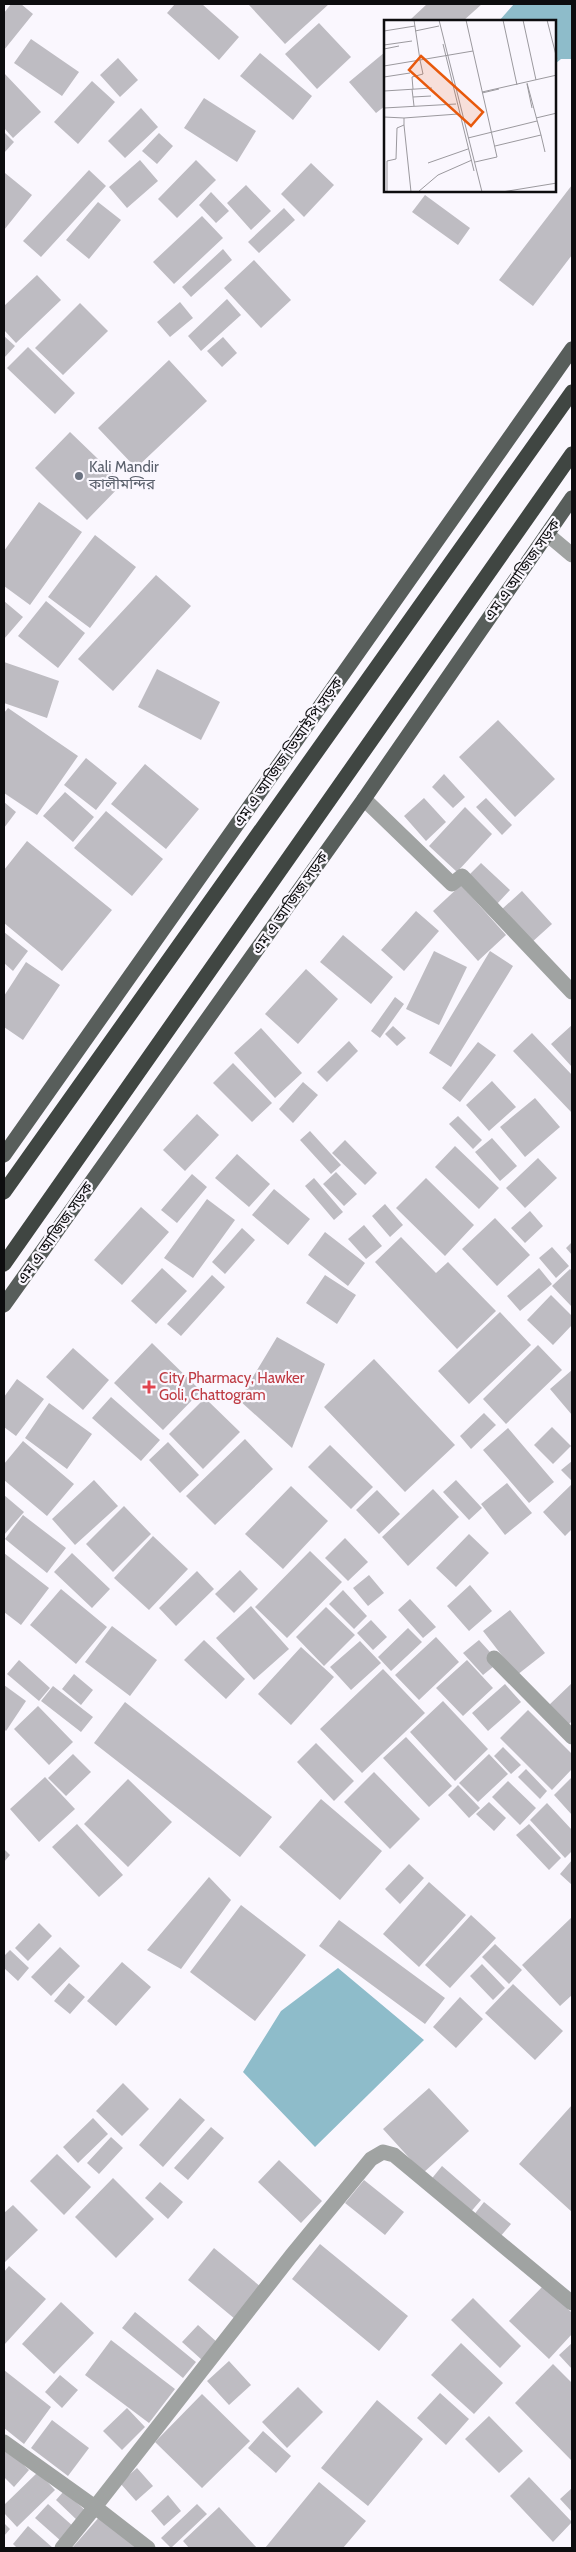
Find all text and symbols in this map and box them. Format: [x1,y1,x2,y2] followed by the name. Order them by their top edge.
[384,20,556,192] inset map
[88,458,159,493] place label: Kali Mandir কালীমন্দির
[73,470,85,482] marker: Kali Mandir কালীমন্দির
[480,515,564,625] street label: এম এ আজিজ সড়ক
[229,673,347,830] street label: এম এ আজিজ ভিআইপি সড়ক
[248,848,332,958] street label: এম এ আজিজ সড়ক
[13,1178,97,1288] street label: এম এ আজিজ সড়ক
[159,1369,305,1404] place label: City Pharmacy, Hawker Goli, Chattogram
[143,1381,155,1393] marker: City Pharmacy, Hawker Goli, Chattogram

